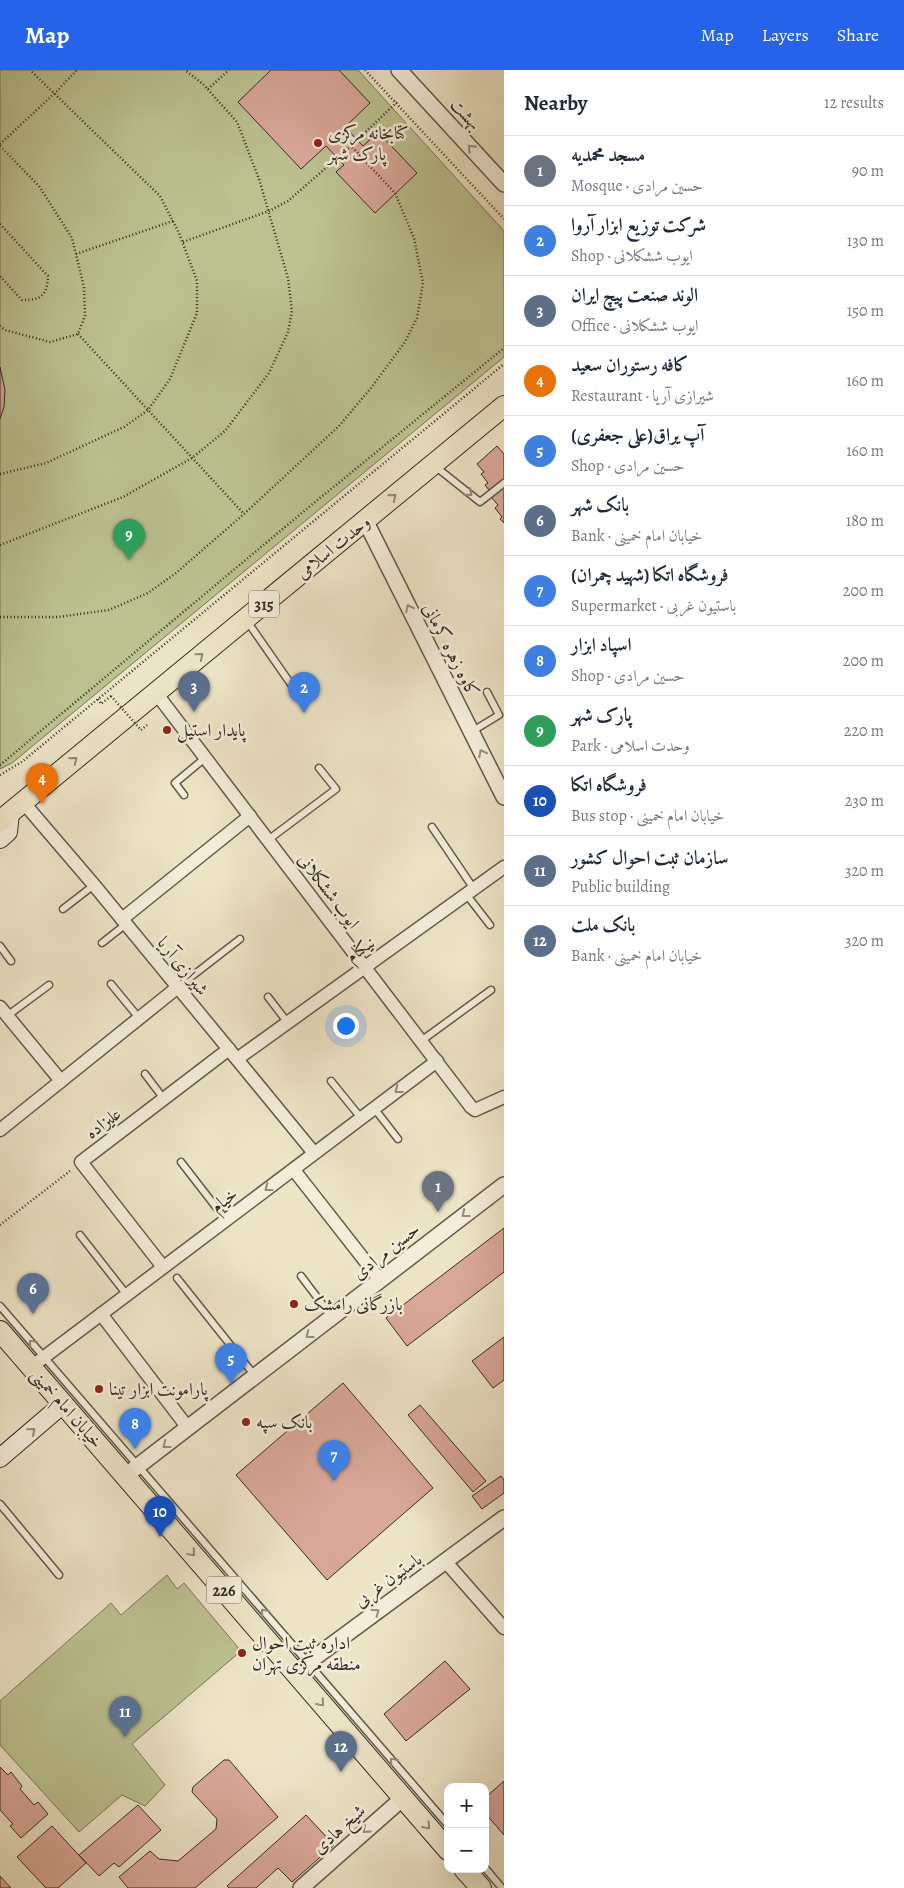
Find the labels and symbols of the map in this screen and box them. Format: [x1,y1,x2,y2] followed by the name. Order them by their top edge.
[445,93,487,135] street label: بهشت
[326,121,408,167] place label: کتابخانه مرکزی پارک‌ شهر
[312,137,324,149] marker: کتابخانه مرکزی پارک‌ شهر
[468,145,477,154] one-way arrow
[463,487,472,496] one-way arrow
[387,495,396,503] one-way arrow
[291,510,375,584] street label: وحدت اسلامی
[113,519,145,560] pin: 9
[249,590,279,618] road number: 315
[417,599,485,701] street label: کاوه زهره کرمانی
[405,604,415,613] one-way arrow
[194,654,203,662] one-way arrow
[178,671,210,712] pin: 3
[288,672,320,713] pin: 2
[177,718,247,743] place label: پایدار استیل
[161,724,173,736] marker: پایدار استیل
[478,750,488,759] one-way arrow
[69,756,78,765] one-way arrow
[26,763,58,804] pin: 4
[293,848,365,934] street label: ایوب ششکلانی
[340,930,382,971] street label: نیکنام
[152,932,214,1000] street label: شیرازی آریا
[333,1013,359,1039] your location
[394,1084,404,1093] one-way arrow
[80,1102,126,1144] street label: علیزاده
[422,1171,454,1212] pin: 1
[205,1182,245,1221] street label: خیام
[265,1183,274,1191] one-way arrow
[462,1209,471,1217] one-way arrow
[347,1217,425,1286] street label: حسین مرادی
[17,1273,49,1314] pin: 6
[304,1292,403,1316] place label: بازرگانی رامشک
[288,1298,300,1310] marker: بازرگانی رامشک
[306,1329,315,1337] one-way arrow
[28,1340,37,1349] one-way arrow
[215,1343,247,1384] pin: 5
[22,1363,109,1456] street label: خیابان امام خمینی
[109,1377,209,1402] place label: پارامونت ابزار تینا
[93,1383,105,1395] marker: پارامونت ابزار تینا
[119,1408,151,1449] pin: 8
[256,1410,312,1434] place label: بانک سپه
[240,1416,252,1428] marker: بانک سپه
[26,1427,35,1436] one-way arrow
[163,1439,172,1447] one-way arrow
[318,1440,350,1481] pin: 7
[144,1496,176,1537] pin: 10
[186,1547,195,1556] one-way arrow
[349,1547,427,1614] street label: باستیون غربی
[206,1576,242,1604] road number: 226
[261,1608,270,1617] one-way arrow
[370,1609,380,1618] one-way arrow
[252,1631,361,1677] place label: اداره ثبت احوال منطقه مركزی تهران
[236,1647,248,1659] marker: اداره ثبت احوال منطقه مركزی تهران
[109,1696,141,1737] pin: 11
[315,1697,324,1706] one-way arrow
[325,1731,357,1772] pin: 12
[390,1758,399,1767] one-way arrow
[307,1799,373,1862] street label: شیخ هادی
[421,1820,430,1829] one-way arrow
[363,1824,372,1833] one-way arrow

